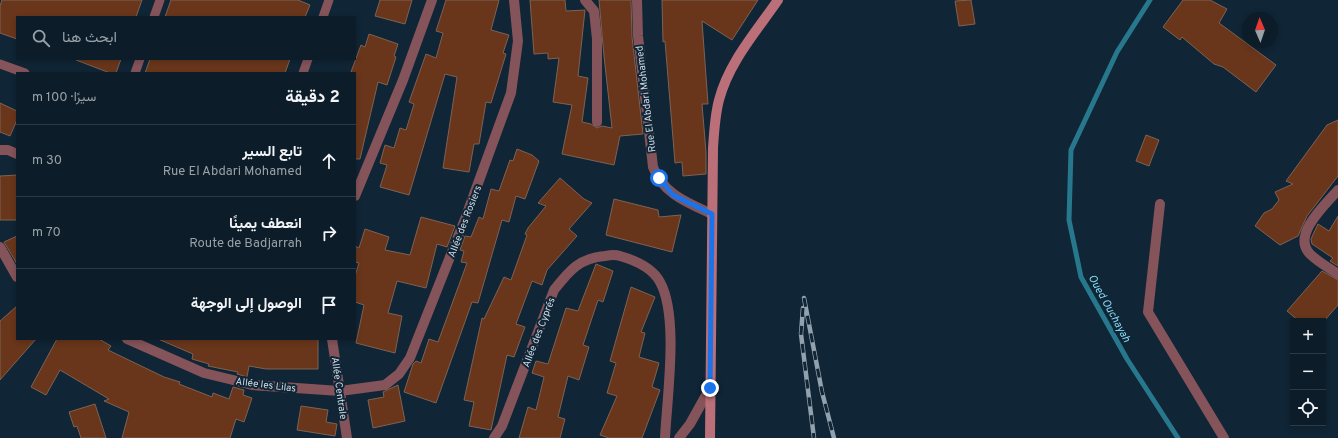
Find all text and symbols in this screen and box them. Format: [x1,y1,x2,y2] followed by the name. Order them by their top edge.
[1242,12,1278,48] north arrow
[16,16,356,60] search box
[30,27,52,49] icon: search
[62,29,117,48] text: ابحث هنا
[634,45,659,153] street label: Rue El Abdari Mohamed
[285,87,340,109] text: 2 دقيقة
[32,90,96,106] text: سيرًا · 100 m
[242,143,302,162] text: تابع السير
[318,150,340,172] icon: ahead
[32,153,62,169] text: 30 m
[163,164,302,180] text: Rue El Abdari Mohamed
[650,169,668,187] route start
[446,183,485,259] street label: Allée des Rosiers
[229,215,302,234] text: انعطف يمينًا
[318,222,340,244] icon: right
[32,225,61,241] text: 70 m
[189,236,302,252] text: Route de Badjarrah
[1085,272,1134,345] water label: Oued Ouchayah
[318,294,340,316] icon: arrive
[191,295,302,314] text: الوصول إلى الوجهة
[520,295,559,369] street label: Allée des Cyprés
[1290,318,1326,426] map controls
[1290,318,1326,354] button: +
[1290,354,1326,390] button: −
[328,356,349,420] street label: Allée Centrale
[235,375,297,396] street label: Allée les Lilas
[701,379,719,397] route end
[1290,390,1326,426] button: locate

